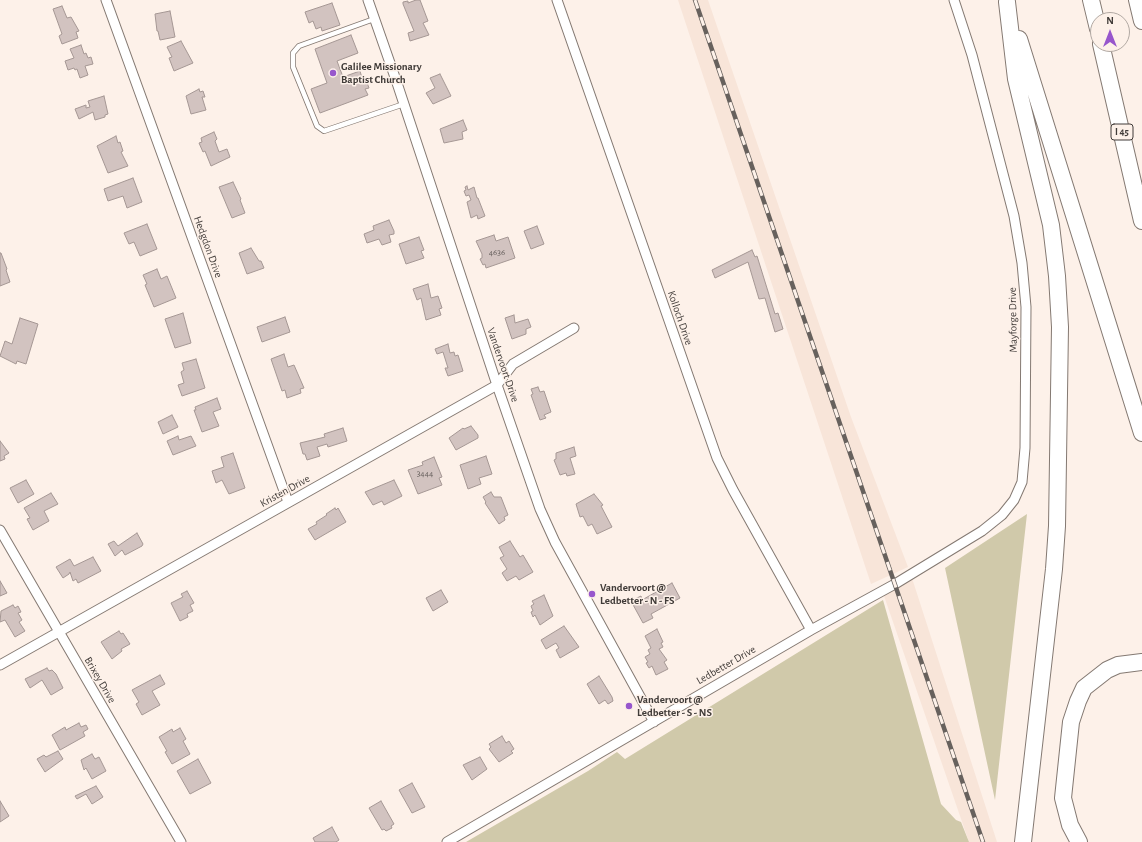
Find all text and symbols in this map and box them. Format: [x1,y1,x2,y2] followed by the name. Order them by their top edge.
[1090,12,1130,52] north arrow
[1106,15,1114,26] text: N
[341,60,422,86] place label: Galilee Missionary Baptist Church
[328,68,338,78] marker: Galilee Missionary Baptist Church
[1111,124,1133,140] road number: I 45
[191,214,225,280] street label: Hedgdon Drive
[489,247,505,257] house number: 4636
[1006,287,1020,353] street label: Mayforge Drive
[665,289,695,347] street label: Kolloch Drive
[484,326,522,404] street label: Vandervoort Drive
[417,468,433,478] house number: 3444
[258,472,312,510] street label: Kristen Drive
[600,581,674,607] place label: Vandervoort @ Ledbetter - N - FS
[587,589,597,599] marker: Vandervoort @ Ledbetter - N - FS
[694,643,758,687] street label: Ledbetter Drive
[82,655,118,705] street label: Brixey Drive
[637,693,712,719] place label: Vandervoort @ Ledbetter - S - NS
[624,701,634,711] marker: Vandervoort @ Ledbetter - S - NS

